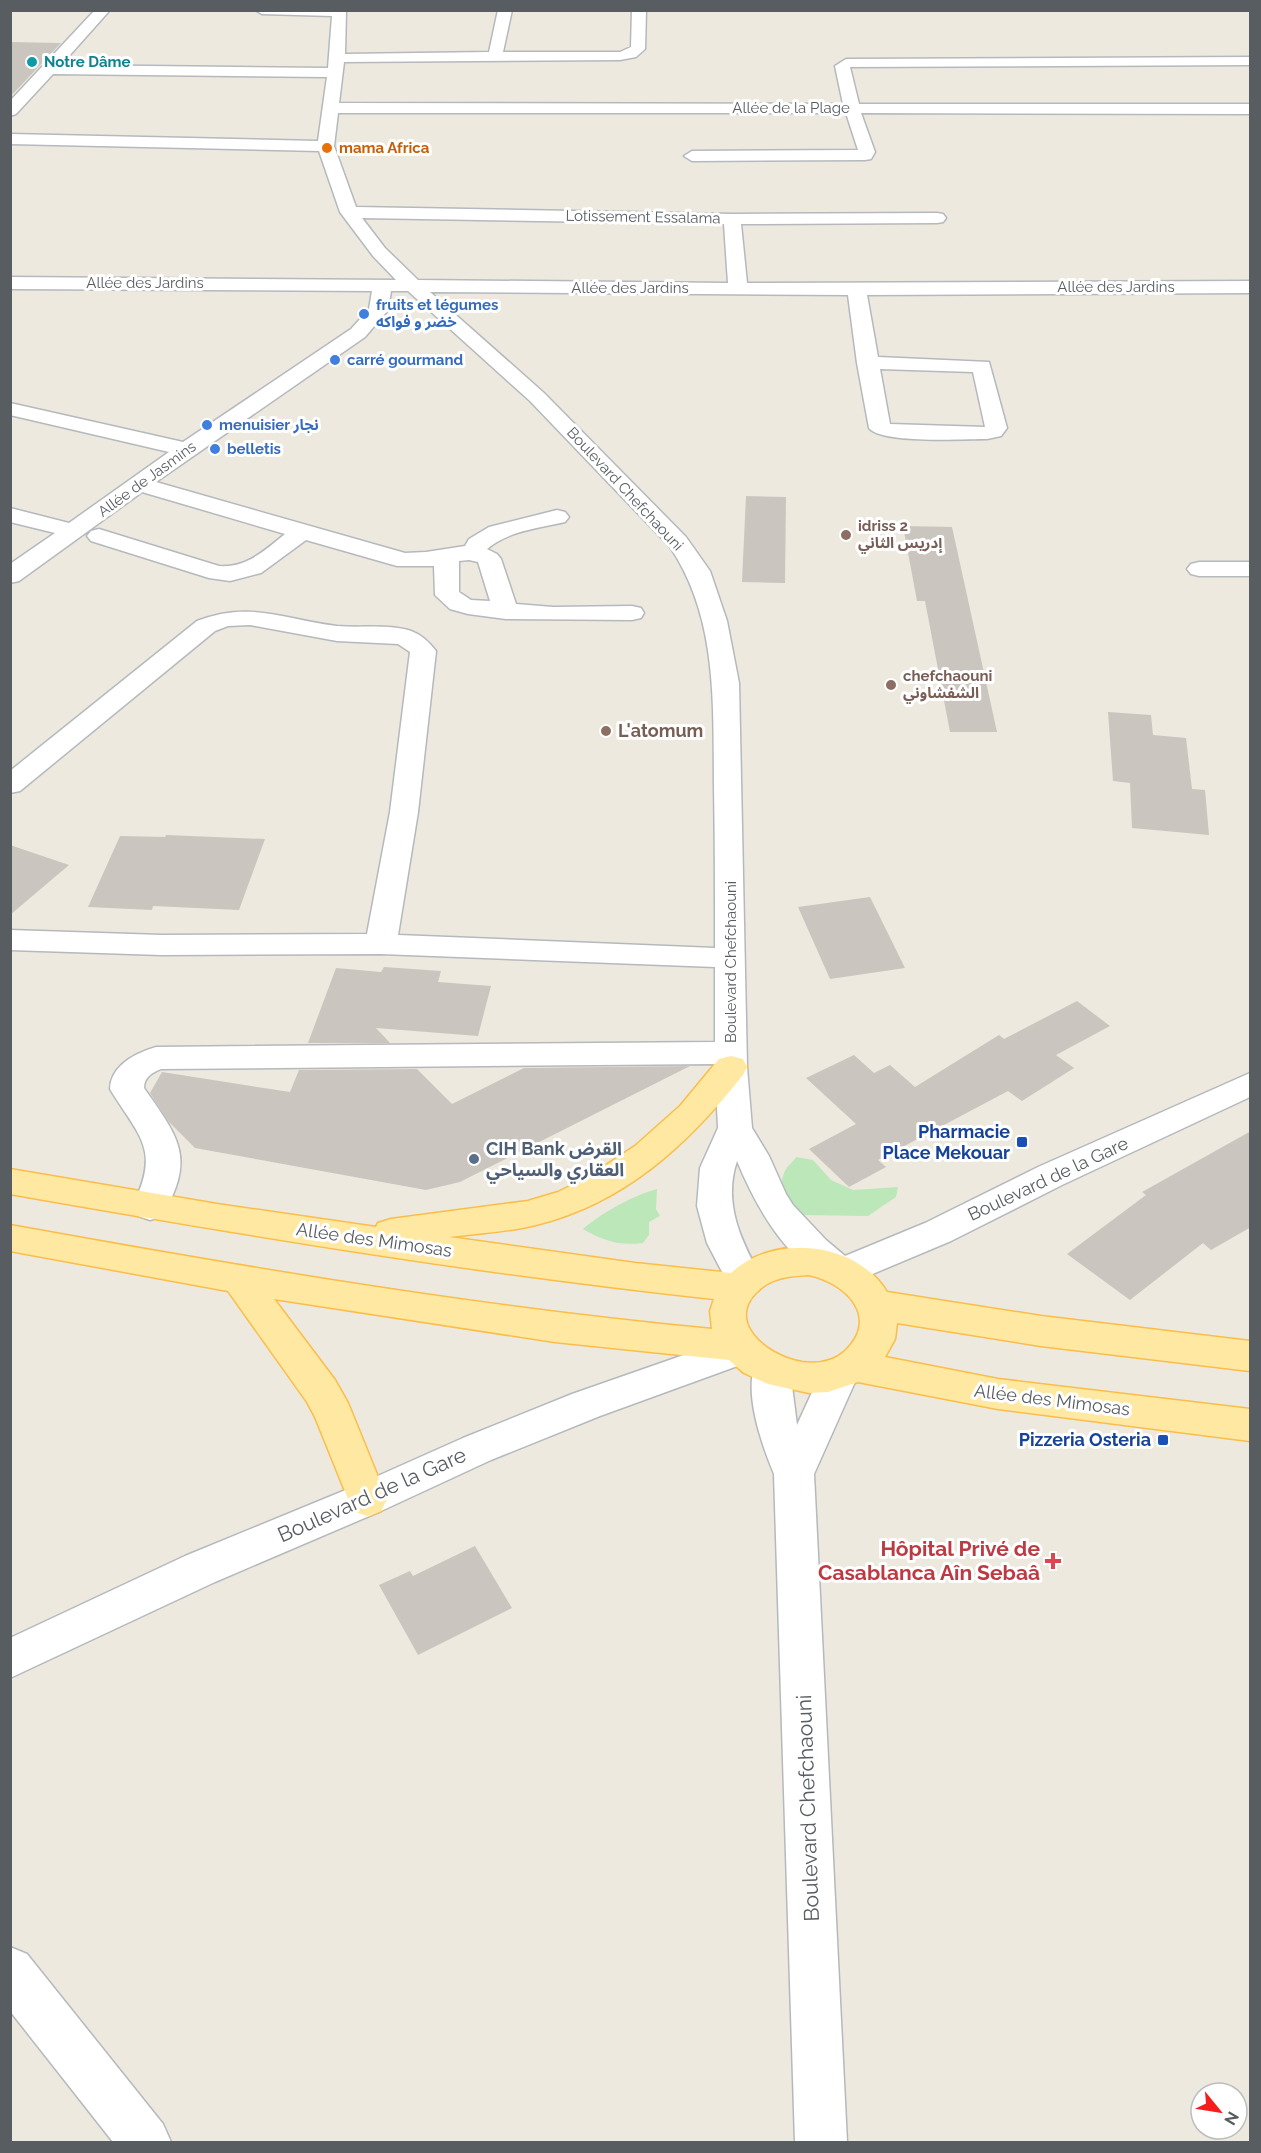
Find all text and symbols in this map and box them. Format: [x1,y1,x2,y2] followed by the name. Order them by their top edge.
[44,53,131,71] place label: Notre Dâme
[25,55,39,69] marker: Notre Dâme
[732,99,850,117] street label: Allée de la Plage
[339,139,430,157] place label: mama Africa
[320,141,334,155] marker: mama Africa
[565,207,721,227] street label: Lotissement Essalama
[86,274,204,292] street label: Allée des Jardins
[1057,278,1175,296] street label: Allée des Jardins
[571,279,689,297] street label: Allée des Jardins
[376,296,498,331] place label: fruits et légumes خضر و فواكه
[357,307,371,321] marker: fruits et légumes خضر و فواكه
[347,351,463,369] place label: carré gourmand
[328,353,342,367] marker: carré gourmand
[219,416,319,434] place label: menuisier نجار
[200,418,214,432] marker: menuisier نجار
[563,424,687,554] street label: Boulevard Chefchaouni
[94,437,200,521] street label: Allée de Jasmins
[227,440,281,458] place label: belletis
[208,442,222,456] marker: belletis
[858,517,943,554] place label: idriss 2 إدريس الثاني
[839,528,853,542] marker: idriss 2 إدريس الثاني
[903,667,992,704] place label: chefchaouni الشفشاوني
[884,678,898,692] marker: chefchaouni الشفشاوني
[618,720,703,741] place label: L'atomum
[599,724,613,738] marker: L'atomum
[722,881,740,1043] street label: Boulevard Chefchaouni
[882,1121,1010,1163] place label: Pharmacie Place Mekouar
[964,1132,1132,1225] street label: Boulevard de la Gare
[1015,1135,1029,1149] marker: Pharmacie Place Mekouar
[486,1138,624,1184] place label: CIH Bank القرض العقاري والسياحي
[467,1152,481,1166] marker: CIH Bank القرض العقاري والسياحي
[295,1218,454,1261] street label: Allée des Mimosas
[973,1380,1132,1420] street label: Allée des Mimosas
[1019,1429,1151,1450] place label: Pizzeria Osteria
[1156,1433,1170,1447] marker: Pizzeria Osteria
[274,1442,470,1547] street label: Boulevard de la Gare
[818,1536,1040,1585] place label: Hôpital Privé de Casablanca Aîn Sebaâ
[1044,1552,1062,1570] marker: Hôpital Privé de Casablanca Aîn Sebaâ
[791,1694,824,1922] street label: Boulevard Chefchaouni
[1189,2081,1249,2141] north arrow
[1220,2108,1243,2128] text: N

